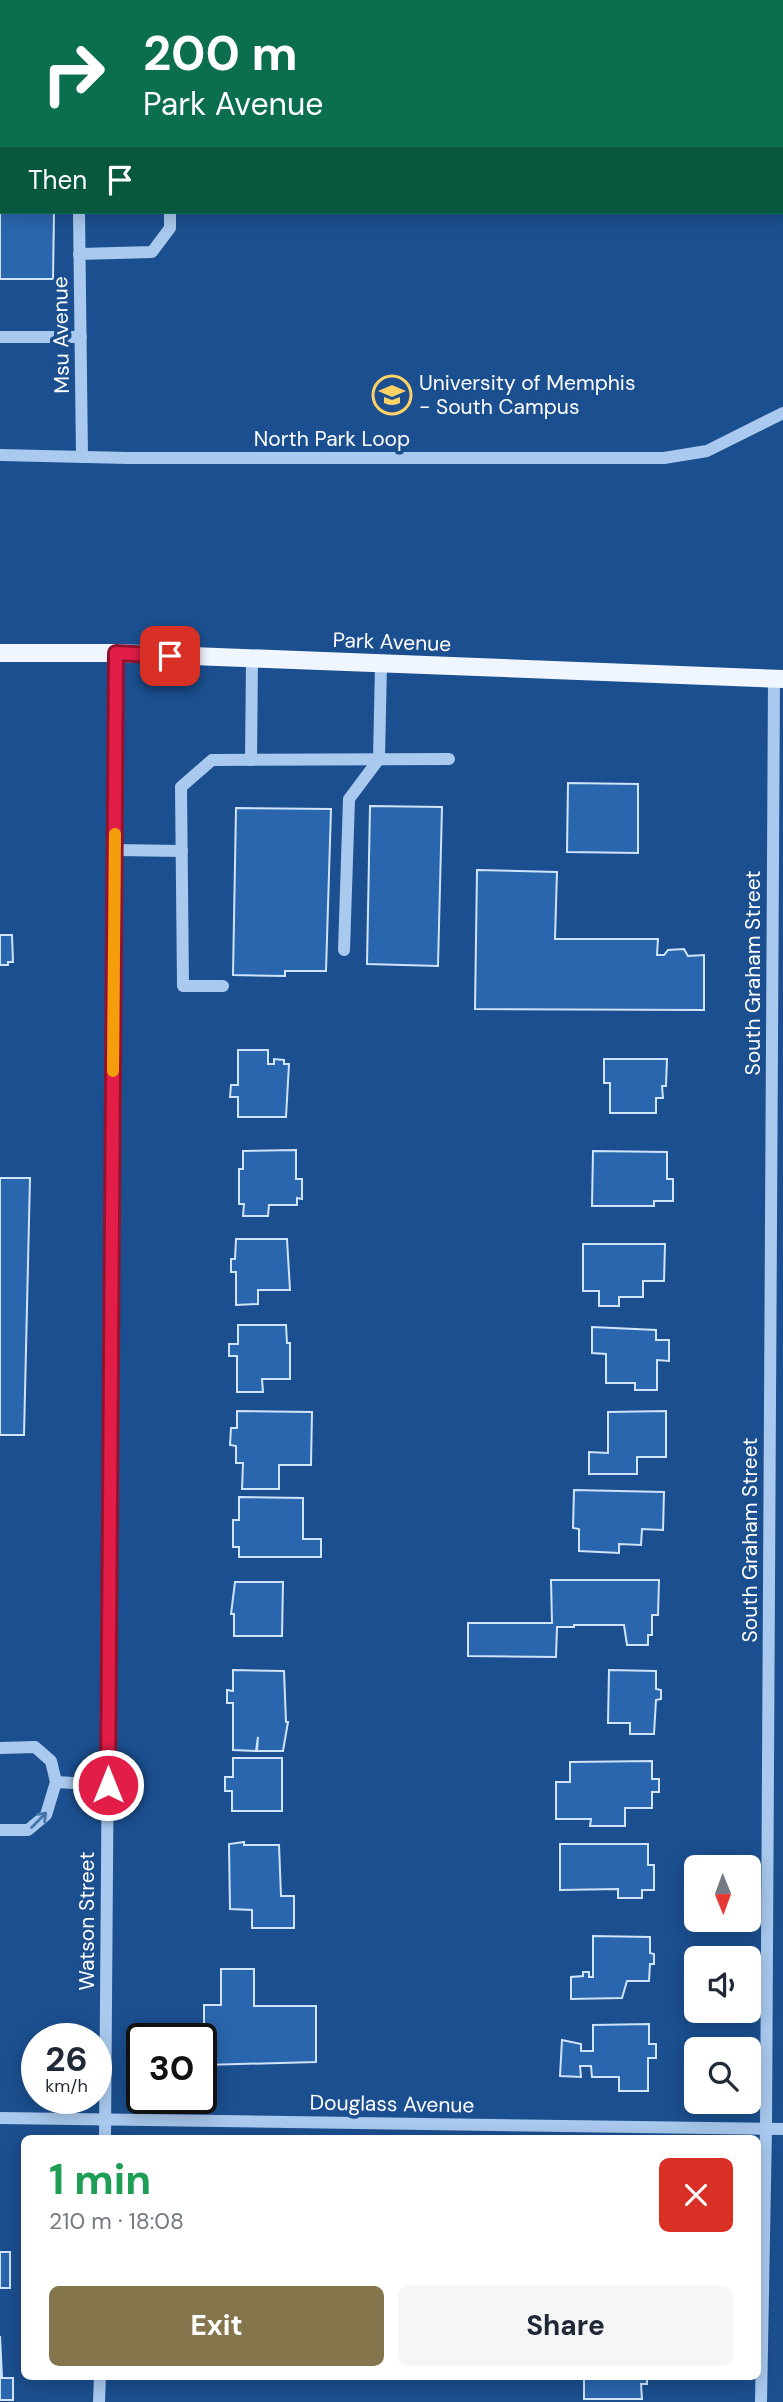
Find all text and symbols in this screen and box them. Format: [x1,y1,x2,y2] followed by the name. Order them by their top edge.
[143,21,298,85] text: 200 m
[28,28,119,119] icon: right
[143,83,323,125] text: Park Avenue
[101,161,139,199] icon: arrive
[28,163,87,197] text: Then
[46,276,76,394] street label: Msu Avenue
[419,369,635,421] place label: University of Memphis - South Campus
[371,374,413,416] school or university icon: University of Memphis - South Campus
[254,425,410,453] street label: North Park Loop
[140,626,200,686] pin
[332,626,452,658] street label: Park Avenue
[151,637,189,675] icon: arrive
[739,871,767,1075] street label: South Graham Street
[736,1438,764,1642] street label: South Graham Street
[71,1748,145,1822] position arrow
[30,1811,47,1828] one-way arrow
[73,1852,101,1990] street label: Watson Street
[684,1855,761,1932] north arrow
[684,1855,761,2114] map controls
[684,1946,761,2023] button: sound
[126,2023,217,2114] speed limit sign: 30
[45,2036,88,2082] text: 26
[684,2037,761,2114] button: search
[45,2074,88,2098] text: km/h
[309,2089,475,2119] street label: Douglass Avenue
[49,2152,151,2207] text: 1 min
[659,2158,733,2232] button: close
[49,2206,184,2236] text: 210 m · 18:08
[49,2286,384,2366] button: Exit
[398,2286,733,2366] button: Share

